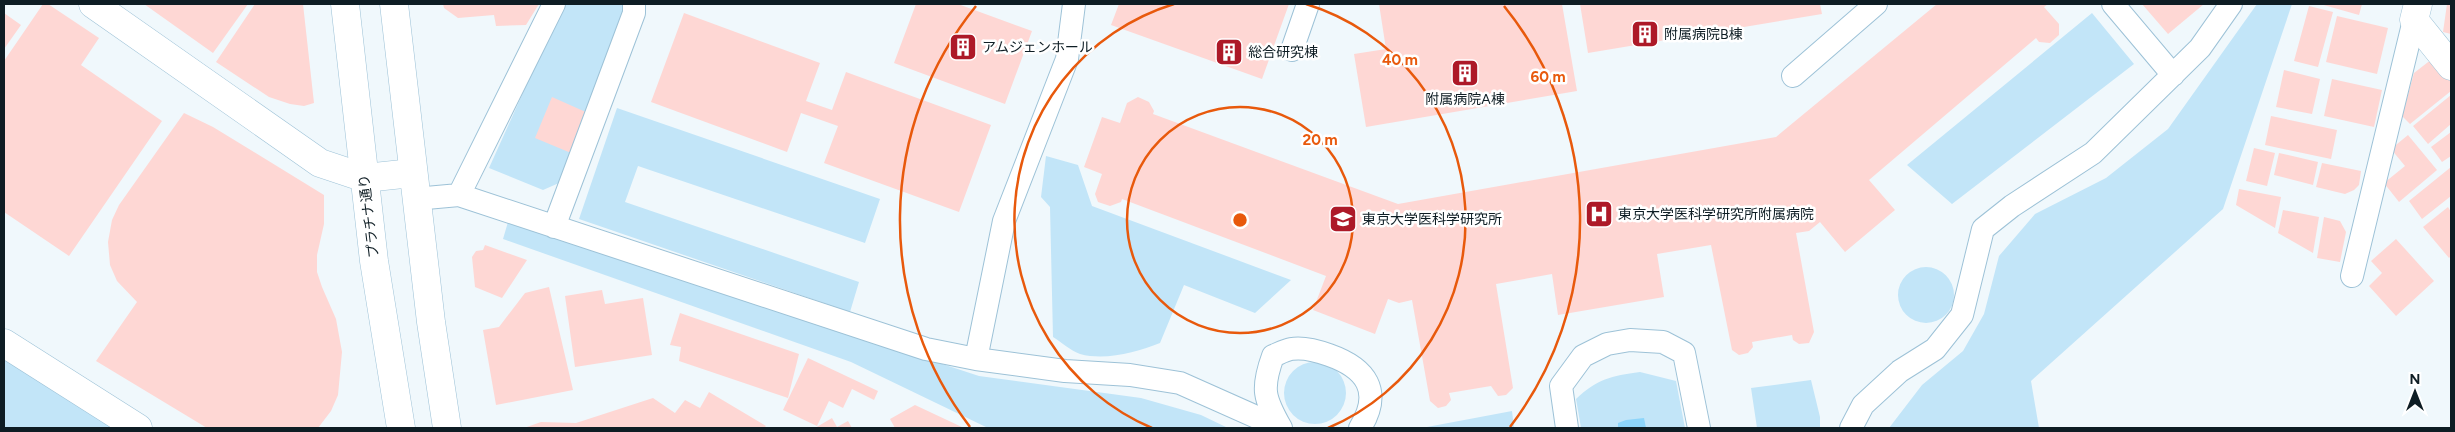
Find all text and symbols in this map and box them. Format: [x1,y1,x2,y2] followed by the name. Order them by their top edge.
[1630,19,1660,49] building icon: 附属病院B棟
[1664,26,1743,43] place label: 附属病院B棟
[948,32,978,62] building icon: アムジェンホール
[1214,37,1244,67] building icon: 総合研究棟
[982,39,1093,56] place label: アムジェンホール
[1248,44,1318,61] place label: 総合研究棟
[1382,51,1418,69] text: 40 m
[1450,58,1480,88] building icon: 附属病院A棟
[1530,68,1566,86] text: 60 m
[1425,91,1505,108] place label: 附属病院A棟
[1302,131,1338,149] text: 20 m
[355,173,383,259] street label: プラチナ通り
[1584,199,1614,229] hospital icon: 東京大学医科学研究所附属病院
[1328,204,1358,234] school or university icon: 東京大学医科学研究所
[1618,206,1814,223] place label: 東京大学医科学研究所附属病院
[1231,211,1249,229] centre of rings
[1362,211,1502,228] place label: 東京大学医科学研究所
[2390,367,2440,417] north arrow
[2410,371,2420,388] text: N

